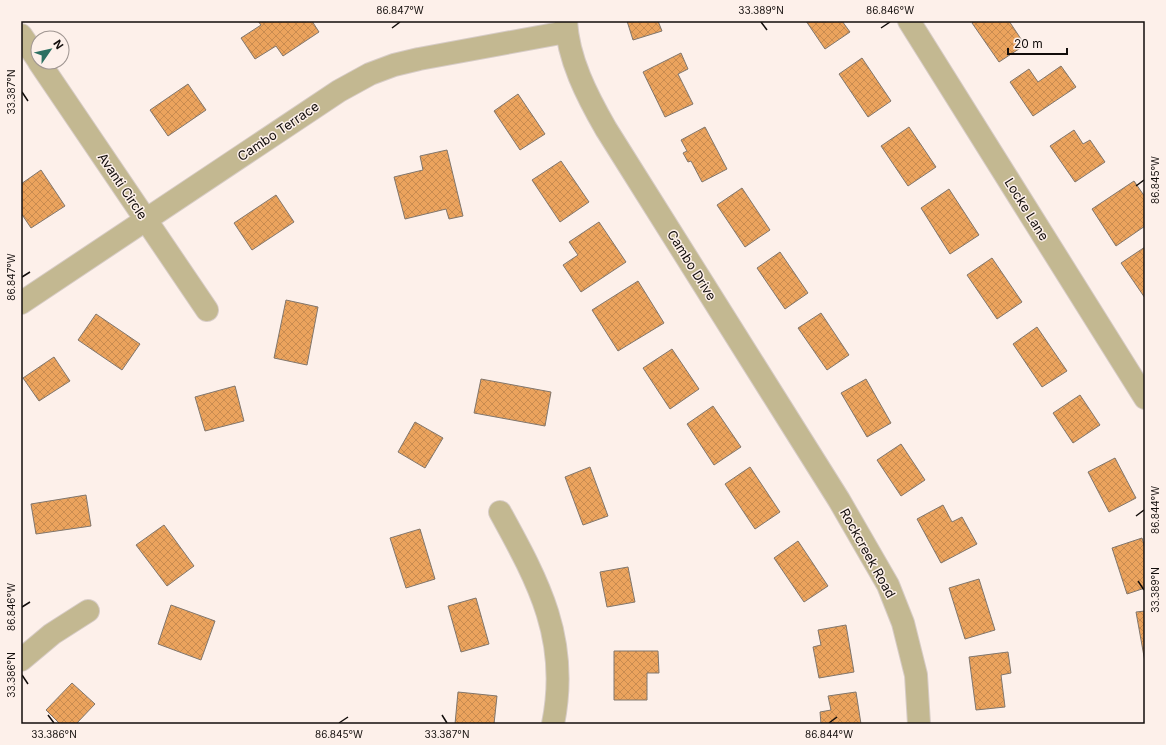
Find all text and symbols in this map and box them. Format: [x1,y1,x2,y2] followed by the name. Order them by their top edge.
[376,4,424,16] text: 86.847°W
[738,4,784,16] text: 33.389°N
[866,4,914,16] text: 86.846°W
[30,30,70,70] north arrow
[1008,30,1067,56] scale bar
[1014,36,1043,51] text: 20 m
[50,37,66,52] text: N
[5,70,17,114] text: 33.387°N
[234,98,322,164] street label: Cambo Terrace
[95,150,151,222] street label: Avanti Circle
[1149,156,1161,204] text: 86.845°W
[1002,175,1052,243] street label: Locke Lane
[664,227,720,303] street label: Cambo Drive
[5,253,17,301] text: 86.847°W
[1149,486,1161,534] text: 86.844°W
[837,506,899,600] street label: Rockcreek Road
[1149,567,1161,613] text: 33.389°N
[5,583,17,631] text: 86.846°W
[5,652,17,698] text: 33.386°N
[31,728,77,740] text: 33.386°N
[315,728,363,740] text: 86.845°W
[425,728,469,740] text: 33.387°N
[805,728,853,740] text: 86.844°W

